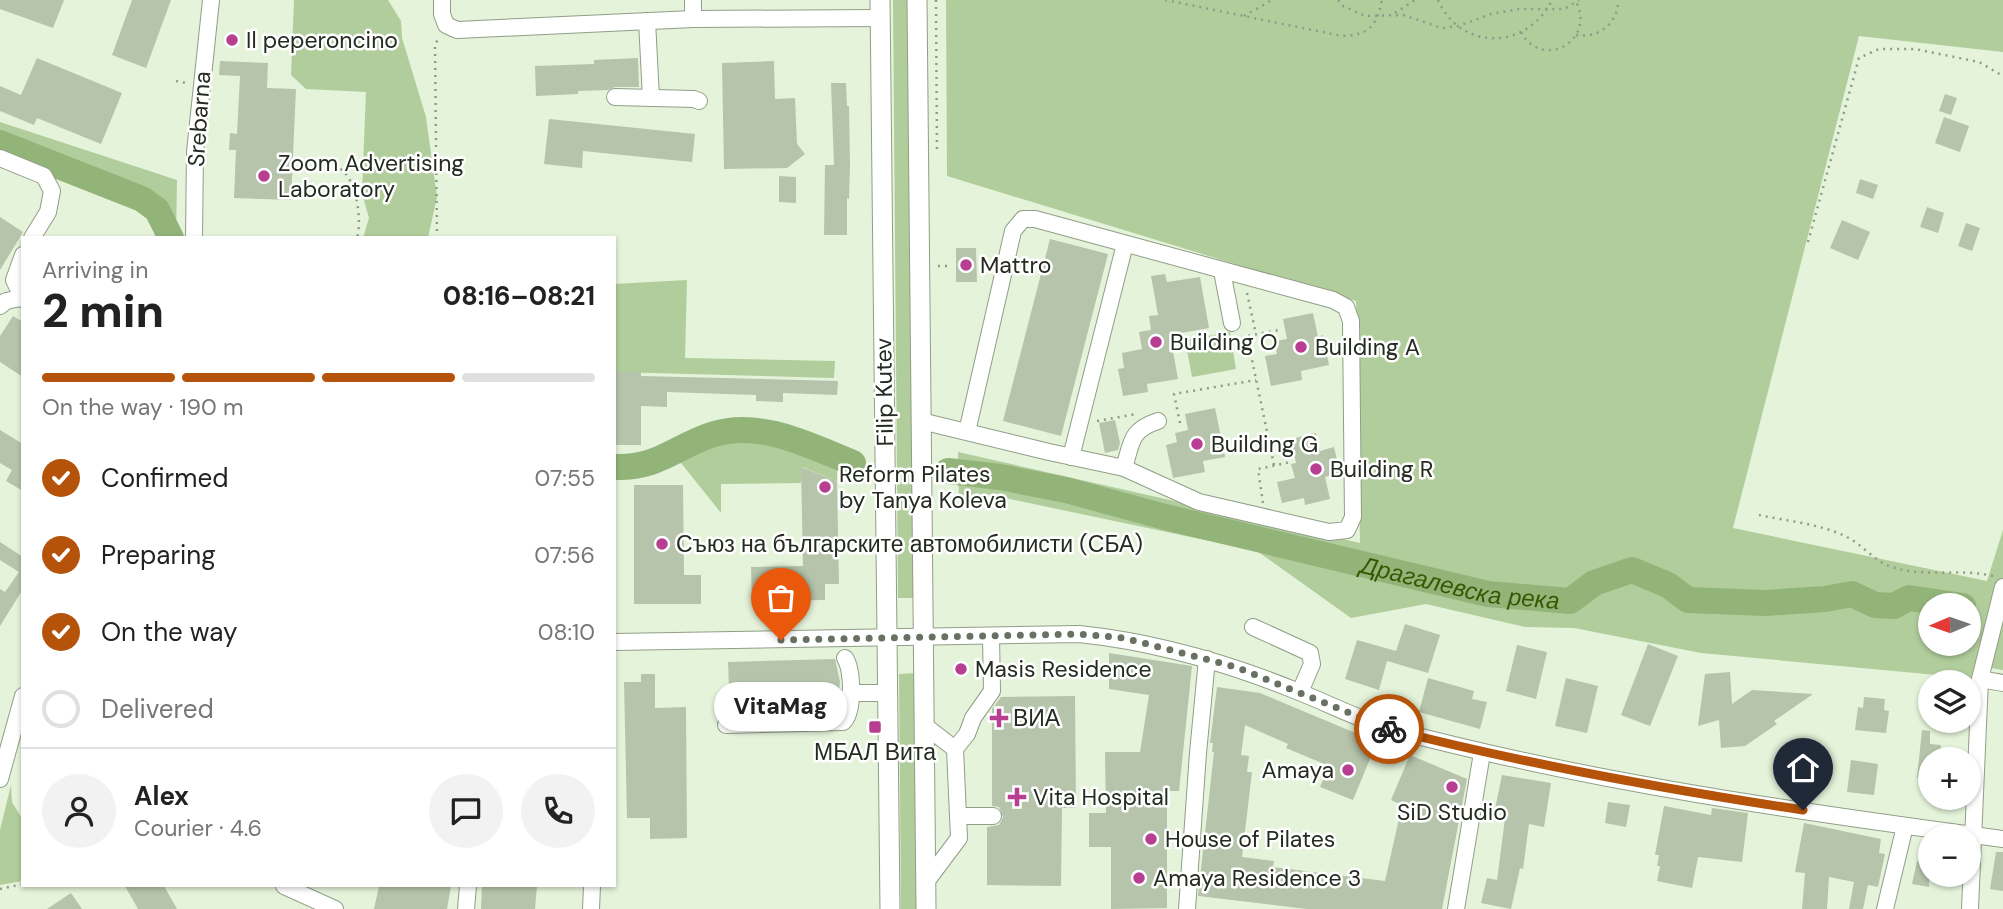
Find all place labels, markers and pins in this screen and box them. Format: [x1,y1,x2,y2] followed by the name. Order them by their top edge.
[246,25,398,55] place label: Il peperoncino
[224,32,240,48] marker: Il peperoncino
[278,148,464,204] place label: Zoom Advertising Laboratory
[256,168,272,184] marker: Zoom Advertising Laboratory
[980,250,1051,280] place label: Mattro
[958,257,974,273] marker: Mattro
[1170,327,1278,357] place label: Building O
[1315,332,1420,362] place label: Building A
[1148,334,1164,350] marker: Building O
[1293,339,1309,355] marker: Building A
[1211,429,1318,459] place label: Building G
[1189,436,1205,452] marker: Building G
[1330,454,1433,484] place label: Building R
[839,459,1007,515] place label: Reform Pilates by Tanya Koleva
[1308,461,1324,477] marker: Building R
[817,479,833,495] marker: Reform Pilates by Tanya Koleva
[676,529,1143,559] place label: Съюз на българските автомобилисти (СБА)
[654,536,670,552] marker: Съюз на българските автомобилисти (СБА)
[751,568,811,640] pin
[975,654,1152,684] place label: Masis Residence
[953,661,969,677] marker: Masis Residence
[714,682,848,731] callout: VitaMag
[1013,703,1061,733] place label: ВИА
[991,710,1007,726] marker: ВИА
[867,719,883,735] marker: МБАЛ Вита
[814,737,936,767] place label: МБАЛ Вита
[1773,738,1833,810] pin
[1261,755,1334,785] place label: Amaya
[1340,762,1356,778] marker: Amaya
[1444,779,1460,795] marker: SiD Studio
[1033,782,1169,812] place label: Vita Hospital
[1007,787,1027,807] marker: Vita Hospital
[1397,797,1507,827] place label: SiD Studio
[1165,824,1335,854] place label: House of Pilates
[1143,831,1159,847] marker: House of Pilates
[1153,863,1361,893] place label: Amaya Residence 3
[1131,870,1147,886] marker: Amaya Residence 3

